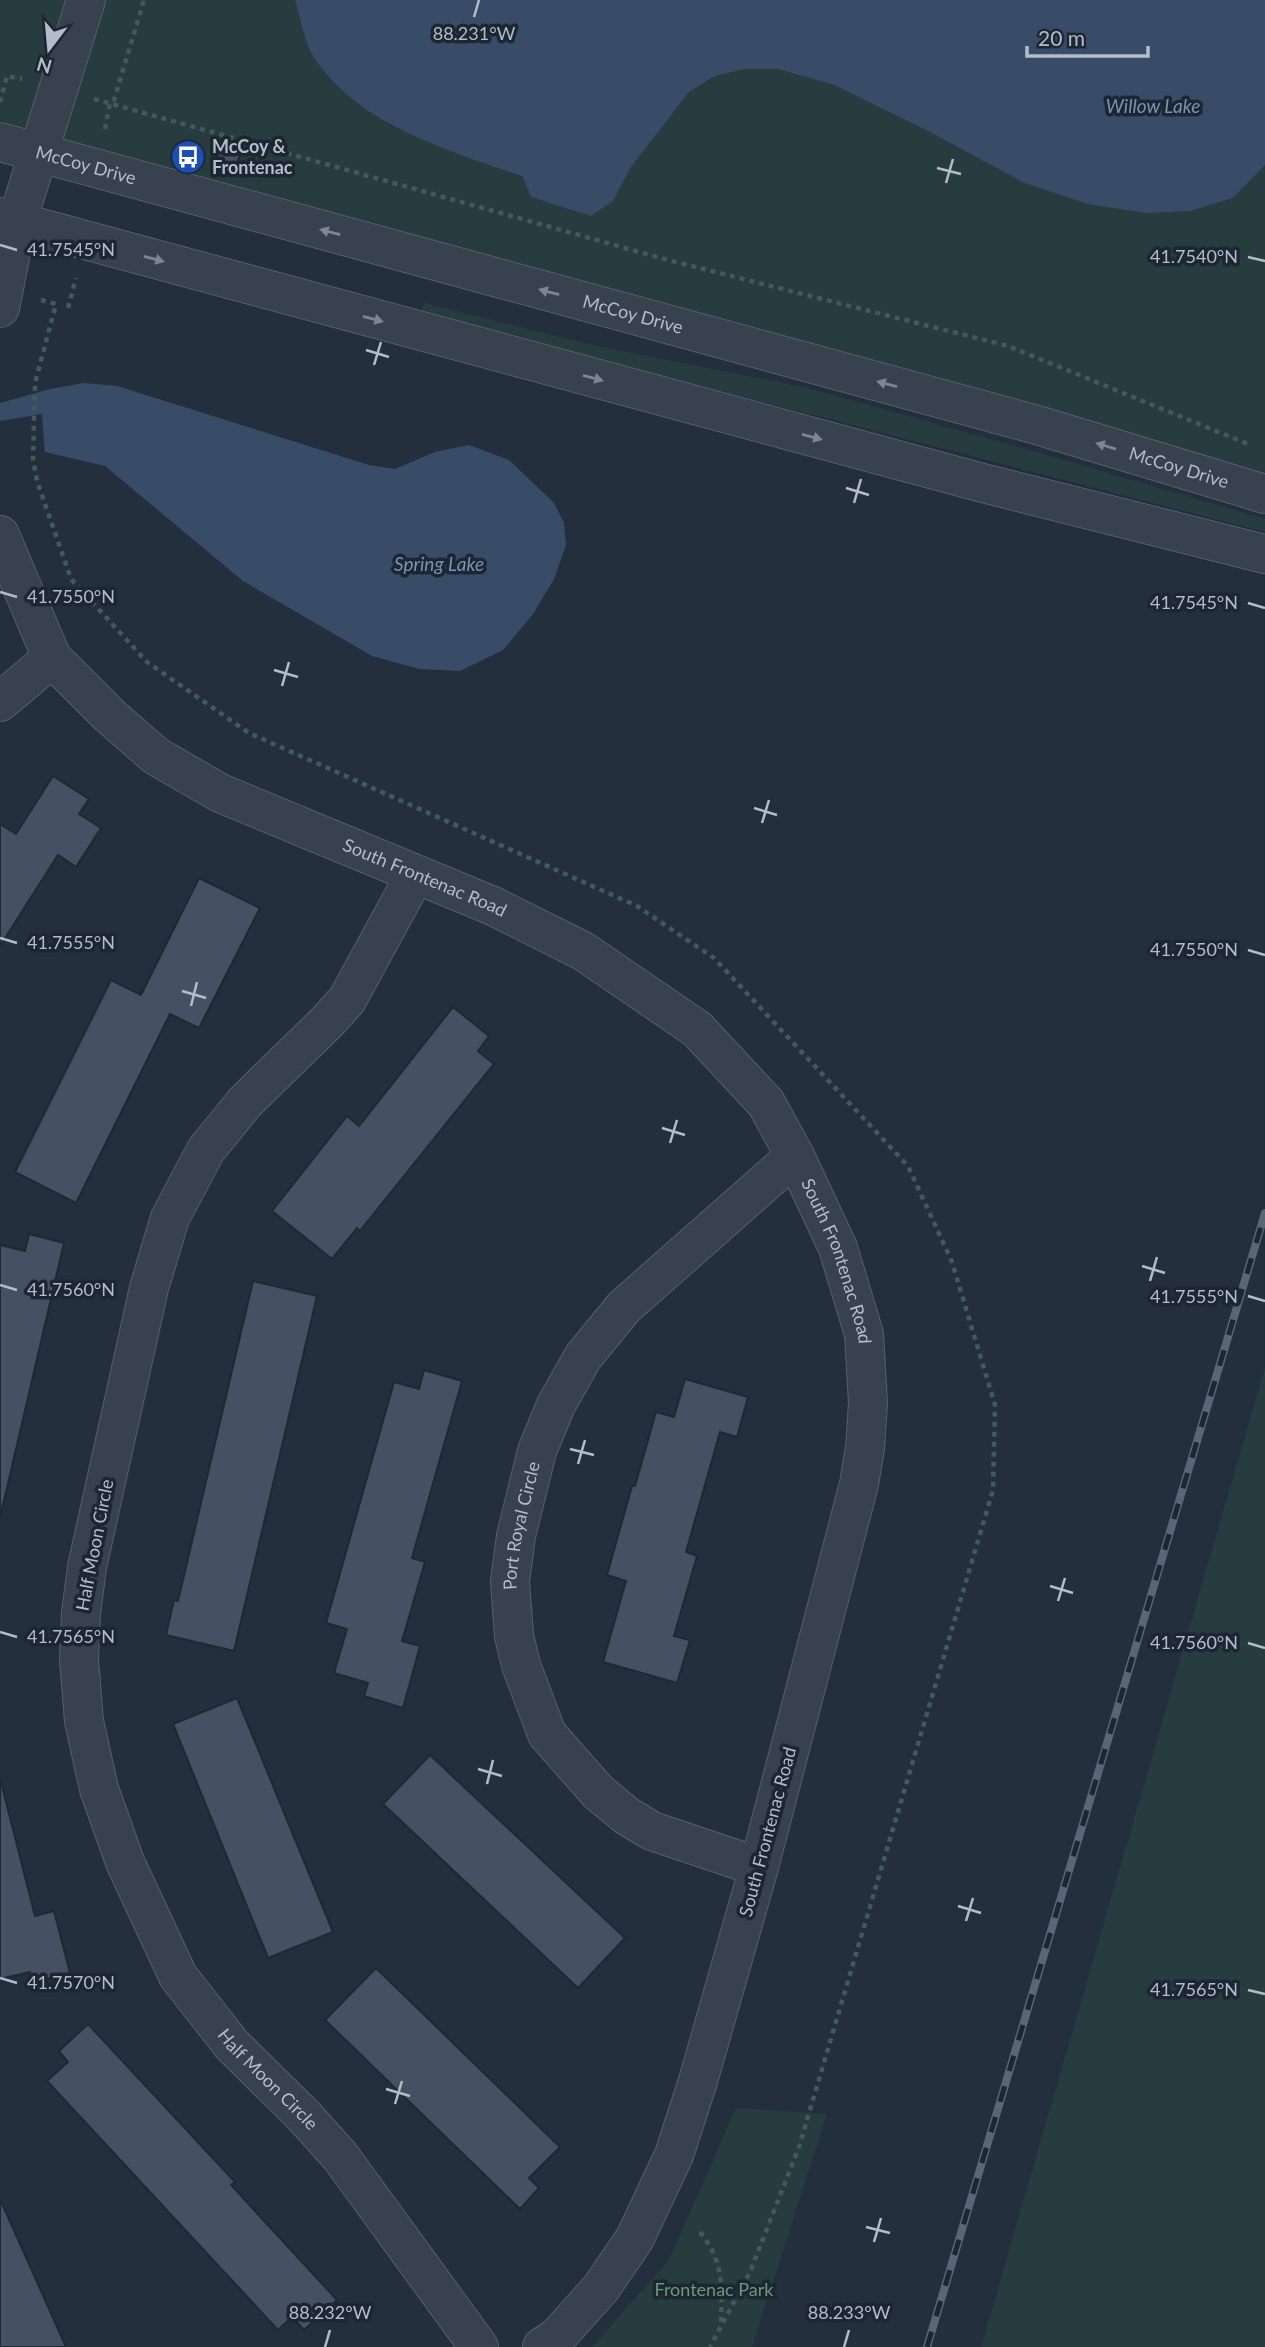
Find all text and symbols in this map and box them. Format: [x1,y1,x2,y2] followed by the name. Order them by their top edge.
[14,14,84,84] north arrow
[1027,14,1148,58] scale bar
[433,22,516,44] text: 88.231°W
[1038,25,1085,50] text: 20 m
[34,53,54,79] text: N
[1106,94,1200,117] water label: Willow Lake
[212,135,293,178] place label: McCoy & Frontenac
[169,138,207,176] bus stop icon: McCoy & Frontenac
[34,140,139,189] street label: McCoy Drive
[319,226,341,237] one-way arrow
[27,238,115,260] text: 41.7545°N
[1150,245,1238,267] text: 41.7540°N
[143,254,165,265] one-way arrow
[538,286,560,297] one-way arrow
[581,290,686,338] street label: McCoy Drive
[363,314,384,324] one-way arrow
[582,373,604,384] one-way arrow
[876,379,897,389] one-way arrow
[802,433,823,443] one-way arrow
[1095,441,1116,451] one-way arrow
[1127,441,1232,492] street label: McCoy Drive
[394,552,484,575] water label: Spring Lake
[27,585,115,607] text: 41.7550°N
[1150,591,1238,613] text: 41.7545°N
[340,833,511,921] street label: South Frontenac Road
[27,931,115,953] text: 41.7555°N
[1150,938,1238,960] text: 41.7550°N
[797,1175,877,1344] street label: South Frontenac Road
[27,1278,115,1300] text: 41.7560°N
[1150,1285,1238,1307] text: 41.7555°N
[498,1459,544,1591] street label: Port Royal Circle
[70,1477,118,1612] street label: Half Moon Circle
[27,1625,115,1647] text: 41.7565°N
[1150,1631,1238,1653] text: 41.7560°N
[734,1744,800,1919] street label: South Frontenac Road
[27,1971,115,1993] text: 41.7570°N
[1150,1978,1238,2000] text: 41.7565°N
[214,2024,323,2134] street label: Half Moon Circle
[655,2278,774,2300] park label: Frontenac Park
[289,2301,372,2323] text: 88.232°W
[808,2301,891,2323] text: 88.233°W

